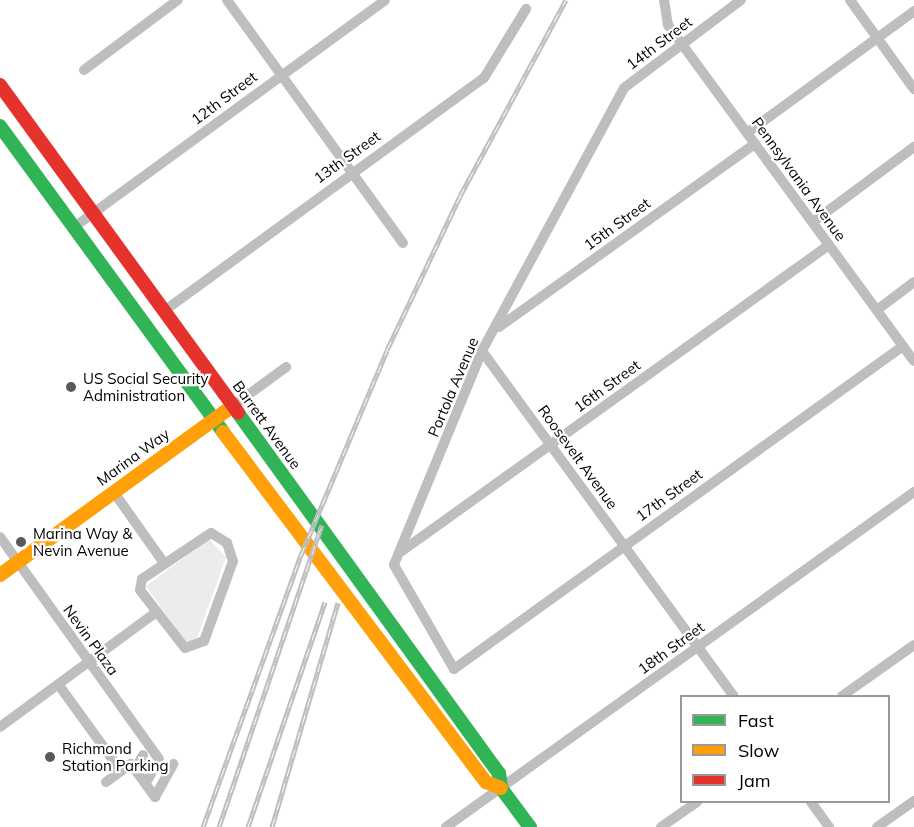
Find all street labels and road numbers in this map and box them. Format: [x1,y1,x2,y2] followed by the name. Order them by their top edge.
[623,13,695,73] street label: 14th Street
[188,68,260,128] street label: 12th Street
[748,114,850,244] street label: Pennsylvania Avenue
[310,127,384,187] street label: 13th Street
[580,194,654,254] street label: 15th Street
[424,335,482,439] street label: Portola Avenue
[570,356,644,416] street label: 16th Street
[229,377,305,473] street label: Barrett Avenue
[534,402,622,512] street label: Roosevelt Avenue
[93,425,173,489] street label: Marina Way
[632,465,706,525] street label: 17th Street
[59,601,123,679] street label: Nevin Plaza
[634,618,708,678] street label: 18th Street

